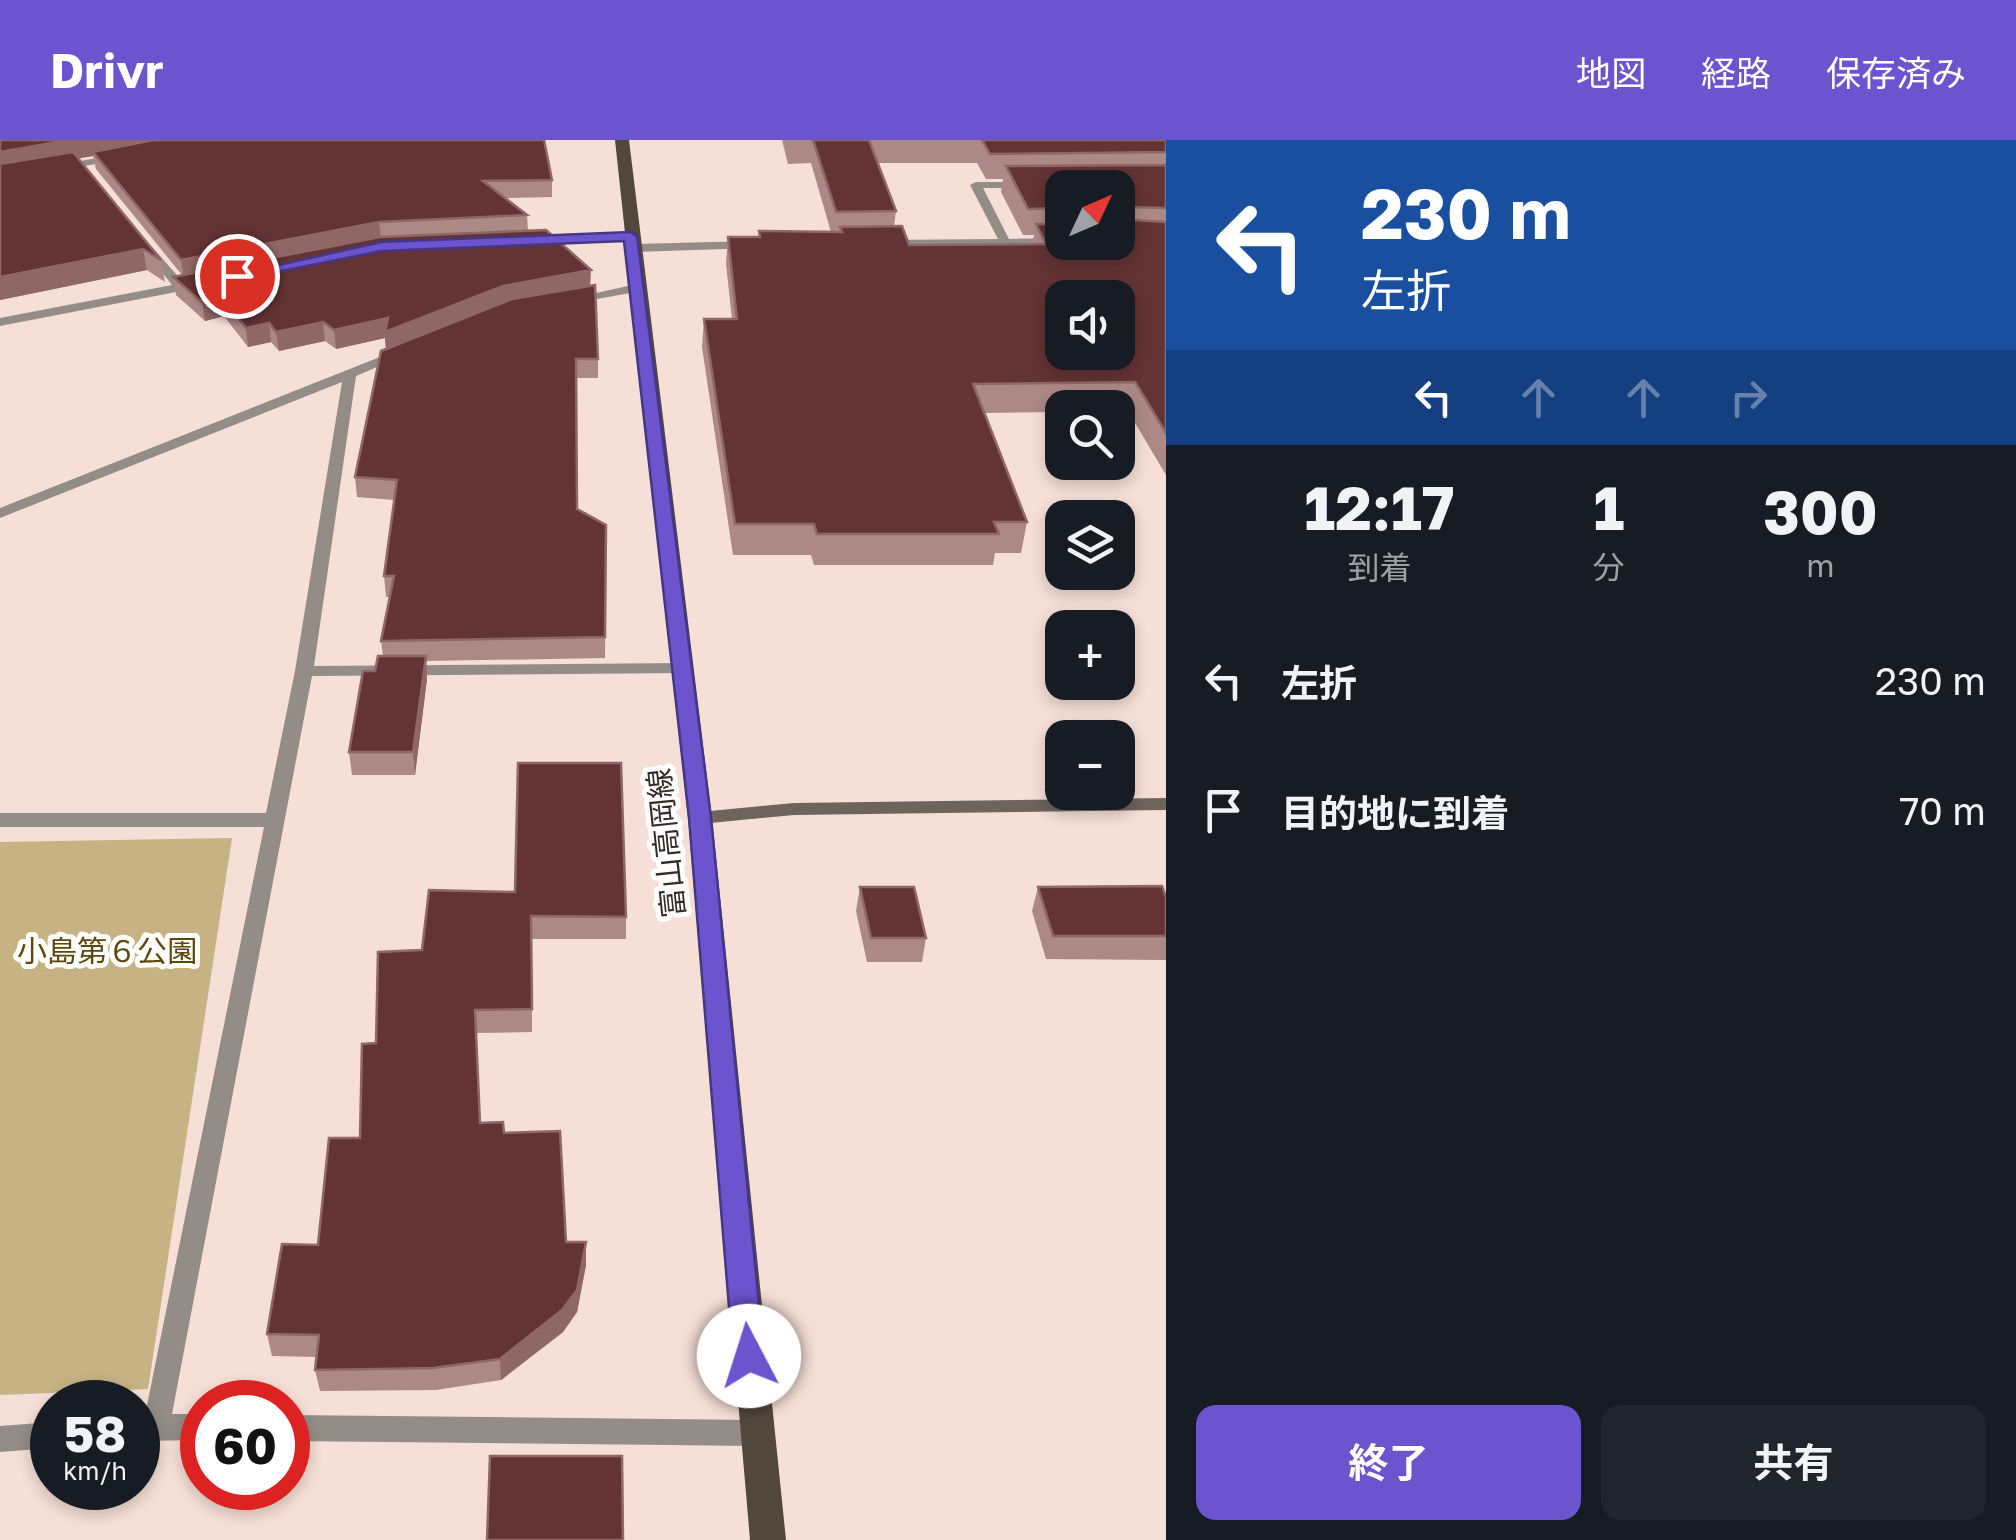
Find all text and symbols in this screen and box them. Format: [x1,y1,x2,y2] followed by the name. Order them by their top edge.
[50,41,164,99] text: Drivr
[1576,52,1646,94] text: 地図
[1701,52,1771,94] text: 経路
[1826,52,1966,94] text: 保存済み
[1045,170,1135,260] north arrow
[1045,170,1135,810] map controls
[1361,170,1571,254] text: 230 m
[1196,180,1326,310] icon: left
[195,234,280,319] pin
[210,249,265,304] icon: arrive
[1361,263,1451,317] text: 左折
[1045,280,1135,370] button: sound
[1406,370,1461,425] icon: left
[1511,370,1566,425] icon: ahead
[1616,370,1671,425] icon: ahead
[1721,370,1776,425] icon: right
[1045,390,1135,480] button: search
[1304,471,1455,543] text: 12:17
[1593,471,1624,543] text: 1
[1763,475,1878,547] text: 300
[1045,500,1135,590] button: layers
[1806,546,1835,584] text: m
[1347,548,1411,586] text: 到着
[1593,548,1625,586] text: 分
[1045,610,1135,700] button: +
[1196,653,1251,708] icon: left
[1875,658,1986,703] text: 230 m
[1281,660,1357,705] text: 左折
[1045,720,1135,810] button: −
[640,767,692,920] street label: 富山高岡線
[1196,783,1251,838] icon: arrive
[1899,788,1986,833] text: 70 m
[1281,790,1509,835] text: 目的地に到着
[17,933,197,969] park label: 小島第６公園
[697,1304,801,1408] position arrow
[180,1380,310,1510] speed limit sign: 60
[64,1403,126,1463] text: 58
[1196,1405,1581,1520] button: 終了
[1601,1405,1986,1520] button: 共有
[63,1455,127,1486] text: km/h

